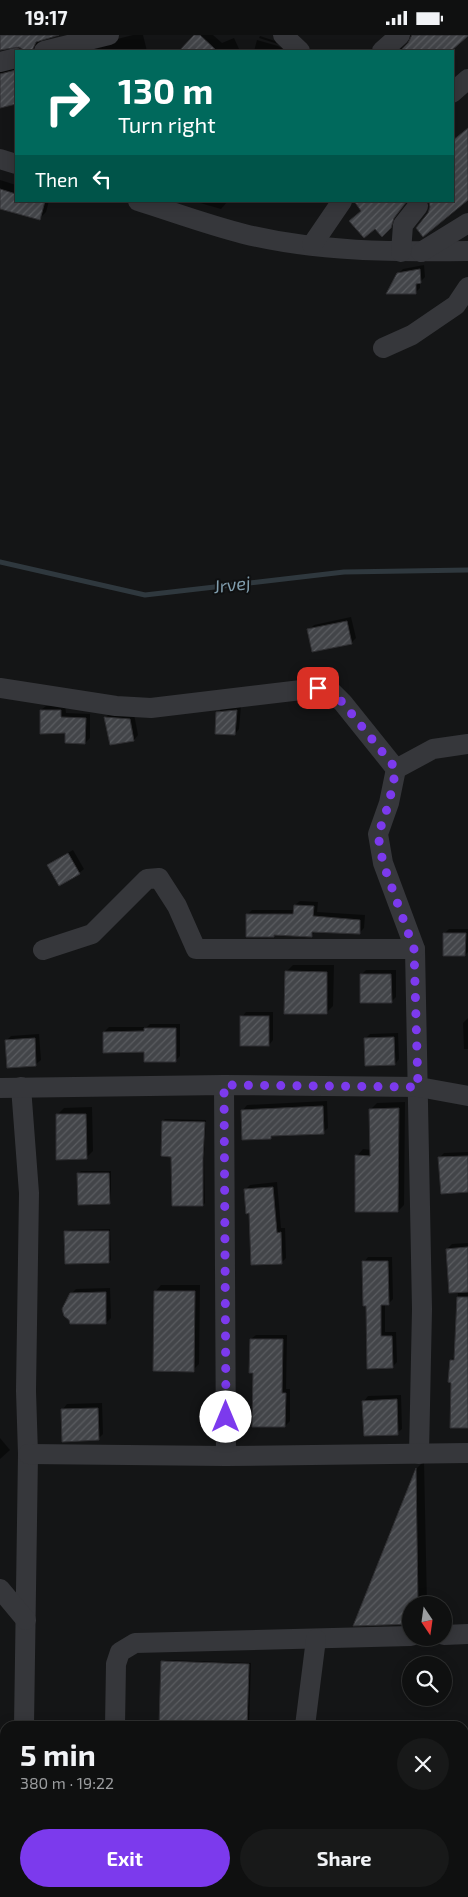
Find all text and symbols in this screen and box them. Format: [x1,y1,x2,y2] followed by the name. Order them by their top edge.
[25,6,68,29] text: 19:17
[118,69,213,111] text: 130 m
[35,70,100,135] icon: right
[118,111,216,137] text: Turn right
[88,165,116,193] icon: left
[35,168,78,191] text: Then
[211,571,252,597] water label: Jrvej
[297,667,339,709] pin
[304,674,332,702] icon: arrive
[199,1390,251,1442] position arrow
[402,1596,452,1646] north arrow
[402,1596,452,1706] map controls
[402,1656,452,1706] button: search
[20,1736,96,1772] text: 5 min
[397,1738,449,1790] button: close
[20,1773,114,1792] text: 380 m · 19:22
[20,1829,230,1887] button: Exit
[240,1829,449,1887] button: Share

